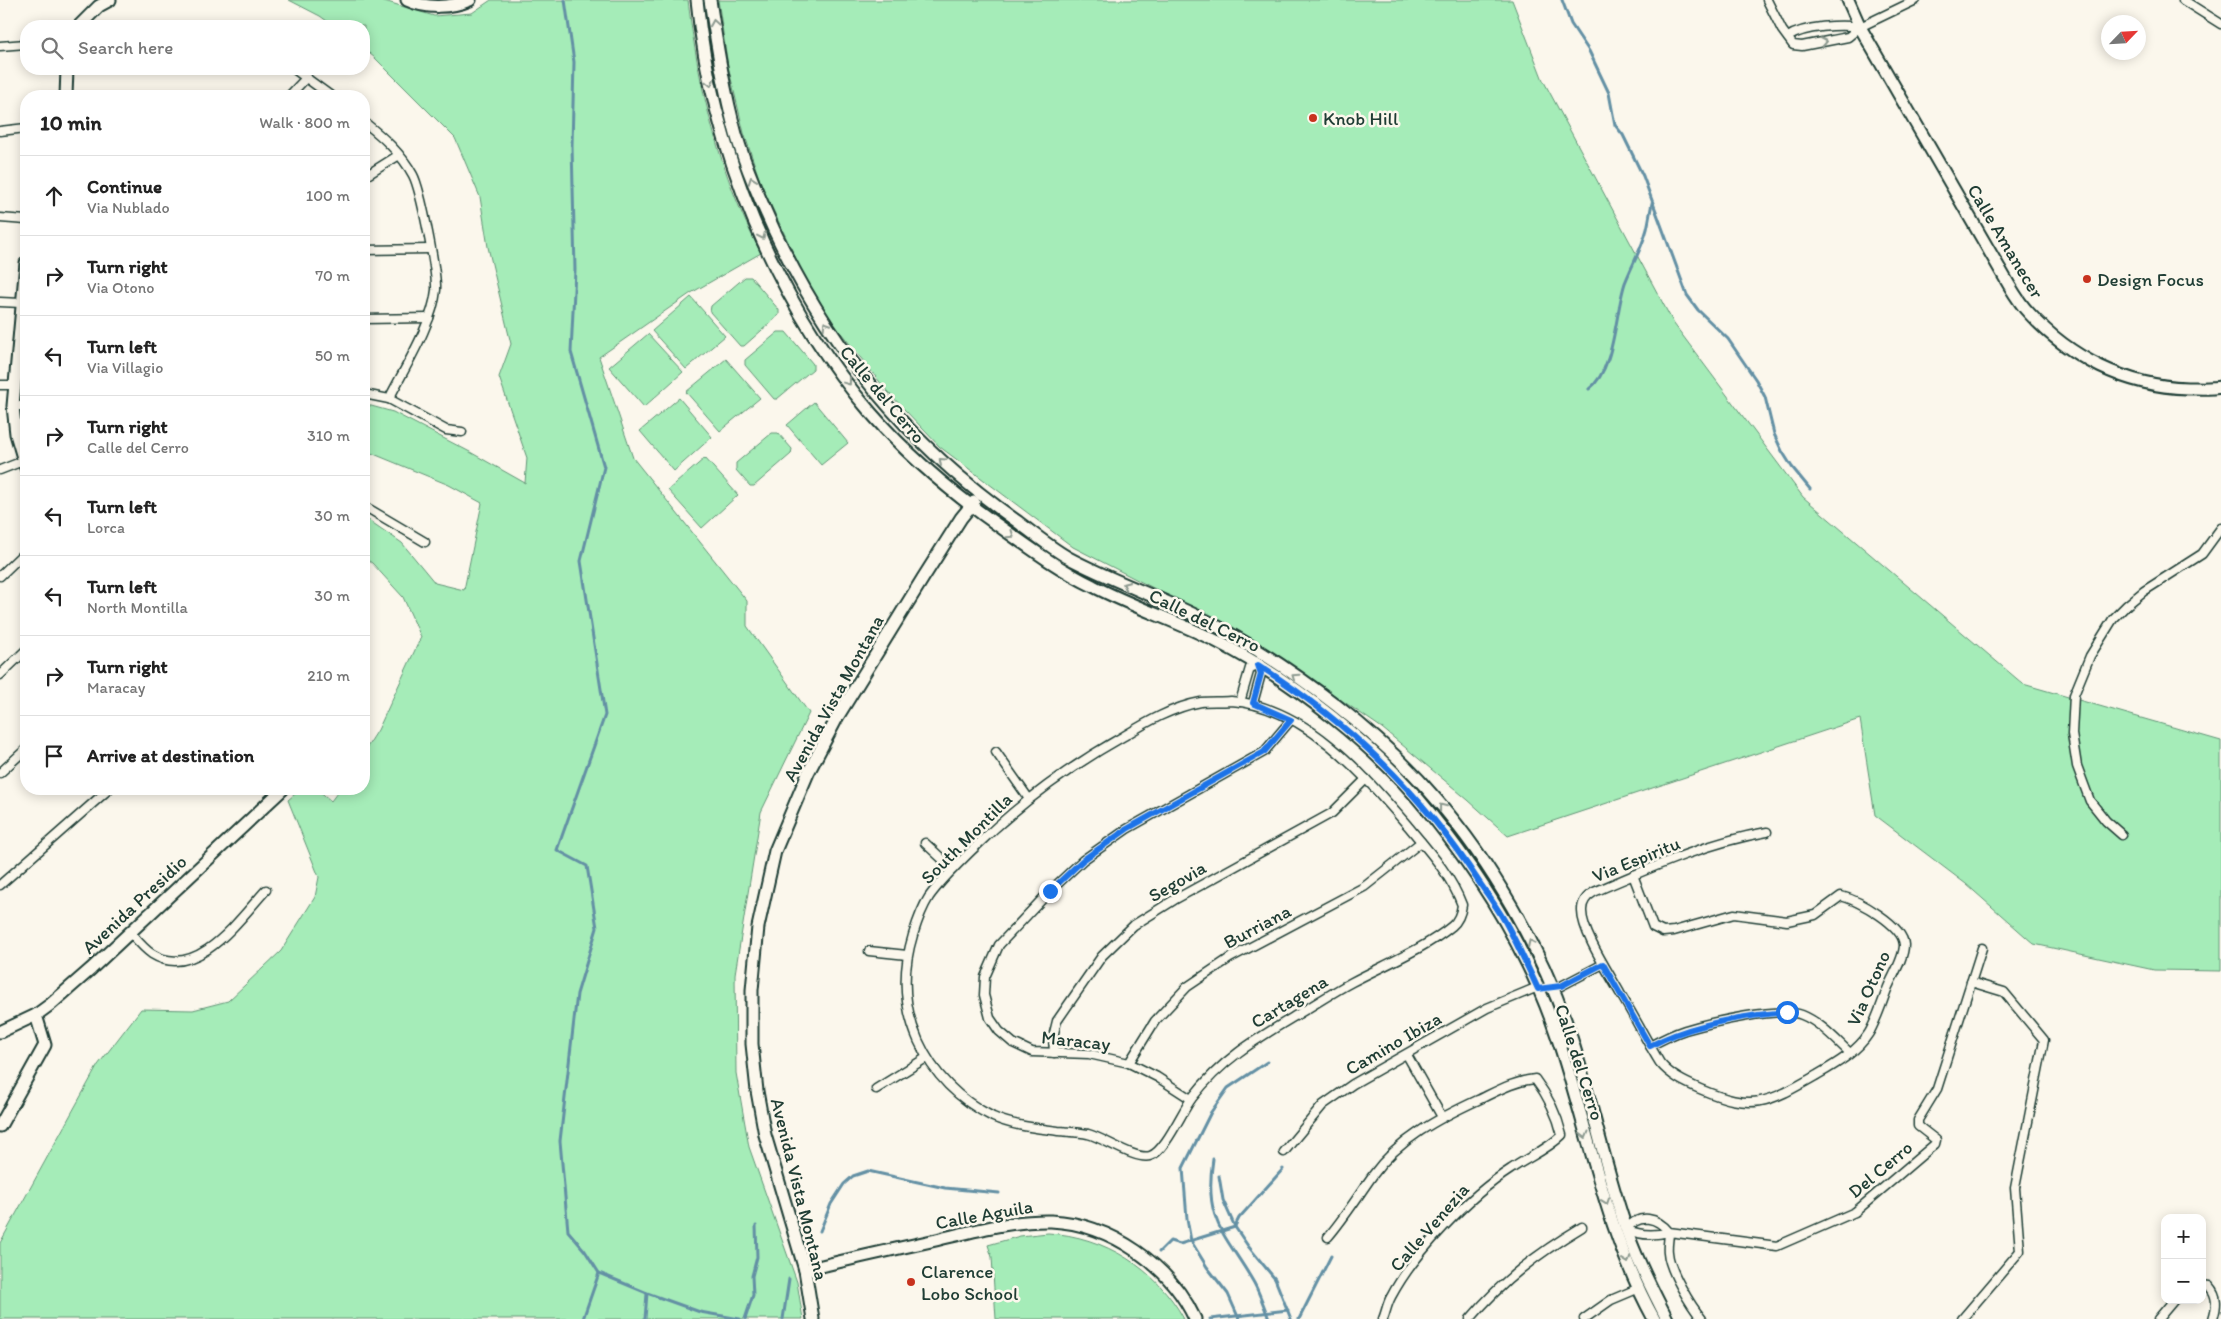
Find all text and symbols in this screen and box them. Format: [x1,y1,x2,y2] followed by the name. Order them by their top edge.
[2101,15,2146,60] north arrow
[709,19,719,27] one-way arrow
[20,20,370,75] search box
[38,34,66,62] icon: search
[78,36,173,59] text: Search here
[1820,37,1828,48] one-way arrow
[704,78,715,87] one-way arrow
[1323,107,1399,130] place label: Knob Hill
[40,110,102,135] text: 10 min
[1307,112,1319,124] marker: Knob Hill
[259,113,350,132] text: Walk · 800 m
[87,175,162,198] text: Continue
[748,177,758,185] one-way arrow
[1962,180,2049,303] street label: Calle Amanecer
[40,182,68,210] icon: ahead
[306,186,350,205] text: 100 m
[87,198,170,217] text: Via Nublado
[756,231,766,240] one-way arrow
[87,255,168,278] text: Turn right
[40,262,68,290] icon: right
[315,266,350,285] text: 70 m
[2097,268,2204,291] place label: Design Focus
[2081,273,2093,285] marker: Design Focus
[87,278,154,297] text: Via Otono
[823,321,833,330] one-way arrow
[87,335,157,358] text: Turn left
[835,341,930,448] street label: Calle del Cerro
[40,342,68,370] icon: left
[315,346,350,365] text: 50 m
[87,358,163,377] text: Via Villagio
[842,376,850,385] one-way arrow
[87,415,168,438] text: Turn right
[40,422,68,450] icon: right
[307,426,350,445] text: 310 m
[87,438,189,457] text: Calle del Cerro
[939,458,948,467] one-way arrow
[87,495,157,518] text: Turn left
[40,502,68,530] icon: left
[314,506,350,525] text: 30 m
[87,518,125,537] text: Lorca
[1005,529,1014,538] one-way arrow
[87,575,157,598] text: Turn left
[1122,580,1131,591] one-way arrow
[40,582,68,610] icon: left
[1145,584,1264,657] street label: Calle del Cerro
[314,586,350,605] text: 30 m
[87,598,188,617] text: North Montilla
[778,611,889,785] street label: Avenida Vista Montana
[87,655,168,678] text: Turn right
[40,662,68,690] icon: right
[307,666,350,685] text: 210 m
[1291,674,1301,683] one-way arrow
[87,678,145,697] text: Maracay
[40,742,68,770] icon: arrive
[87,744,254,767] text: Arrive at destination
[916,788,1017,889] street label: South Montilla
[1440,804,1448,813] one-way arrow
[1589,831,1683,887] street label: Via Espiritu
[77,850,192,959] street label: Avenida Presidio
[1144,856,1210,907] street label: Segovia
[1039,880,1062,903] route end
[1220,899,1295,954] street label: Burriana
[1526,939,1537,948] one-way arrow
[1842,947,1895,1029] street label: Via Otono
[1247,969,1332,1033] street label: Cartagena
[1550,1001,1609,1123] street label: Calle del Cerro
[1776,1001,1799,1024] route start
[1341,1007,1445,1080] street label: Camino Ibiza
[1040,1025,1112,1056] street label: Maracay
[766,1096,833,1282] street label: Avenida Vista Montana
[1579,1130,1590,1139] one-way arrow
[1843,1136,1917,1203] street label: Del Cerro
[1385,1178,1474,1276] street label: Calle Venezia
[934,1195,1034,1234] street label: Calle Aguila
[1600,1197,1610,1205] one-way arrow
[2161,1214,2206,1304] map controls
[2161,1214,2206,1259] button: +
[1621,1255,1631,1264] one-way arrow
[2161,1259,2206,1304] button: −
[921,1260,1019,1305] place label: Clarence Lobo School
[905,1276,917,1288] marker: Clarence Lobo School

